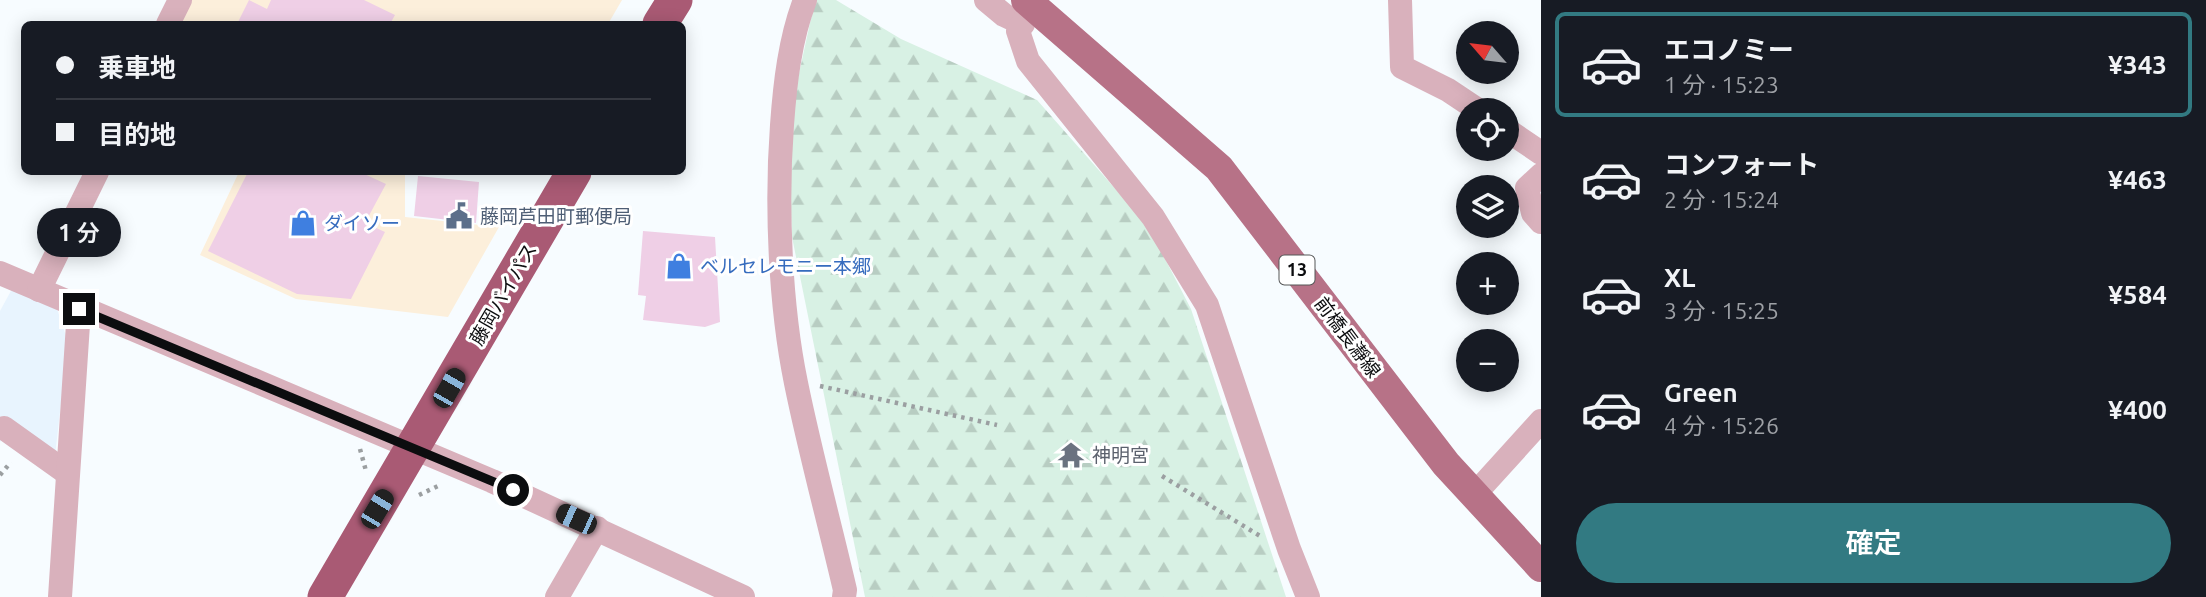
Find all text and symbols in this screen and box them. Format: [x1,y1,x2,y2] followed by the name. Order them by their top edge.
[1456,21,1519,84] north arrow
[1456,21,1519,392] map controls
[1580,33,1643,96] icon: car
[1664,35,1794,64] text: エコノミー
[2108,50,2167,79] text: ¥343
[98,53,176,82] text: 乗車地
[1664,72,1779,97] text: 1 分 · 15:23
[1456,98,1519,161] button: locate
[98,120,176,149] text: 目的地
[1580,148,1643,211] icon: car
[1664,150,1819,179] text: コンフォート
[2108,165,2167,194] text: ¥463
[1456,175,1519,238] button: layers
[1664,187,1779,212] text: 2 分 · 15:24
[444,201,474,231] public building icon: 藤岡芦田町郵便局
[480,205,632,227] place label: 藤岡芦田町郵便局
[37,208,121,256] callout: 1 分
[288,208,318,238] shop icon: ダイソー
[324,212,400,234] place label: ダイソー
[58,220,100,245] text: 1 分
[465,239,541,349] street label: 藤岡バイパス
[664,251,694,281] shop icon: ベルセレモニー本郷
[1456,252,1519,315] button: +
[700,255,871,277] place label: ベルセレモニー本郷
[1280,256,1314,284] road number: 13
[1580,263,1643,326] icon: car
[1664,263,1695,292] text: XL
[2108,280,2167,309] text: ¥584
[1311,292,1385,382] street label: 前橋長瀞線
[63,293,95,325] route end
[1664,298,1779,323] text: 3 分 · 15:25
[1456,329,1519,392] button: −
[430,365,469,411] car
[1580,378,1643,441] icon: car
[1664,378,1738,407] text: Green
[2108,395,2167,424] text: ¥400
[1664,413,1779,438] text: 4 分 · 15:26
[1056,440,1086,470] temple icon: 神明宮
[1092,444,1149,466] place label: 神明宮
[497,474,529,506] route start
[358,486,397,532] car
[553,501,600,537] car
[1576,503,2171,583] button: 確定

